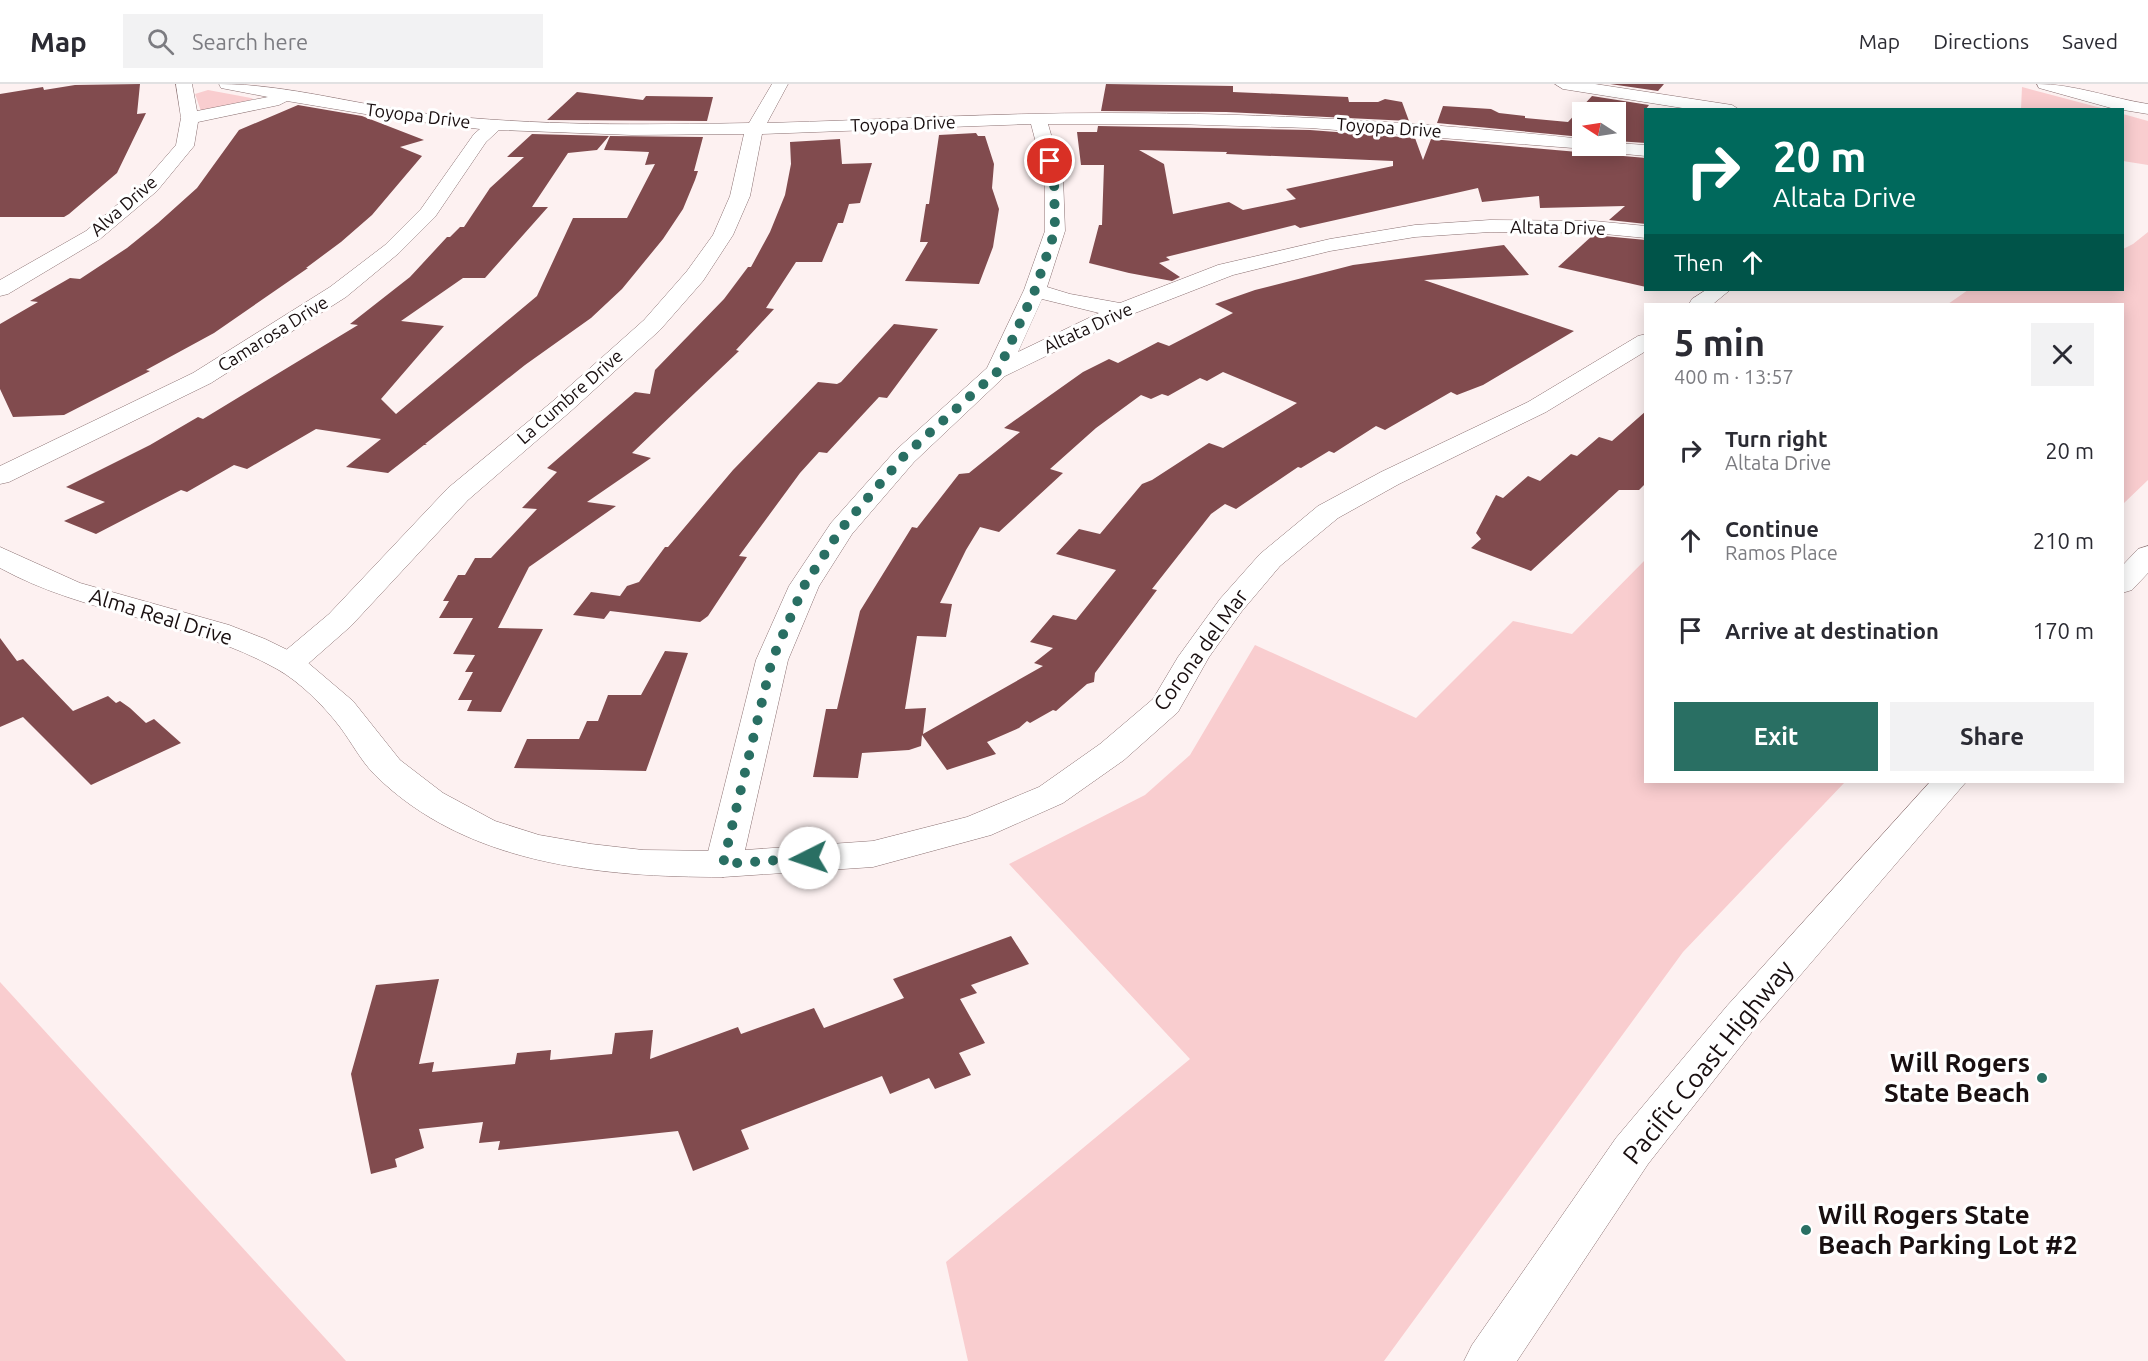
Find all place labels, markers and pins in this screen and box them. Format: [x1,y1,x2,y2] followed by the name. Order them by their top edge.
[1024,135,1075,186] pin
[1884,1048,2030,1107] place label: Will Rogers State Beach
[2035,1071,2049,1085] marker: Will Rogers State Beach
[1818,1200,2078,1259] place label: Will Rogers State Beach Parking Lot #2
[1799,1223,1813,1237] marker: Will Rogers State Beach Parking Lot #2

